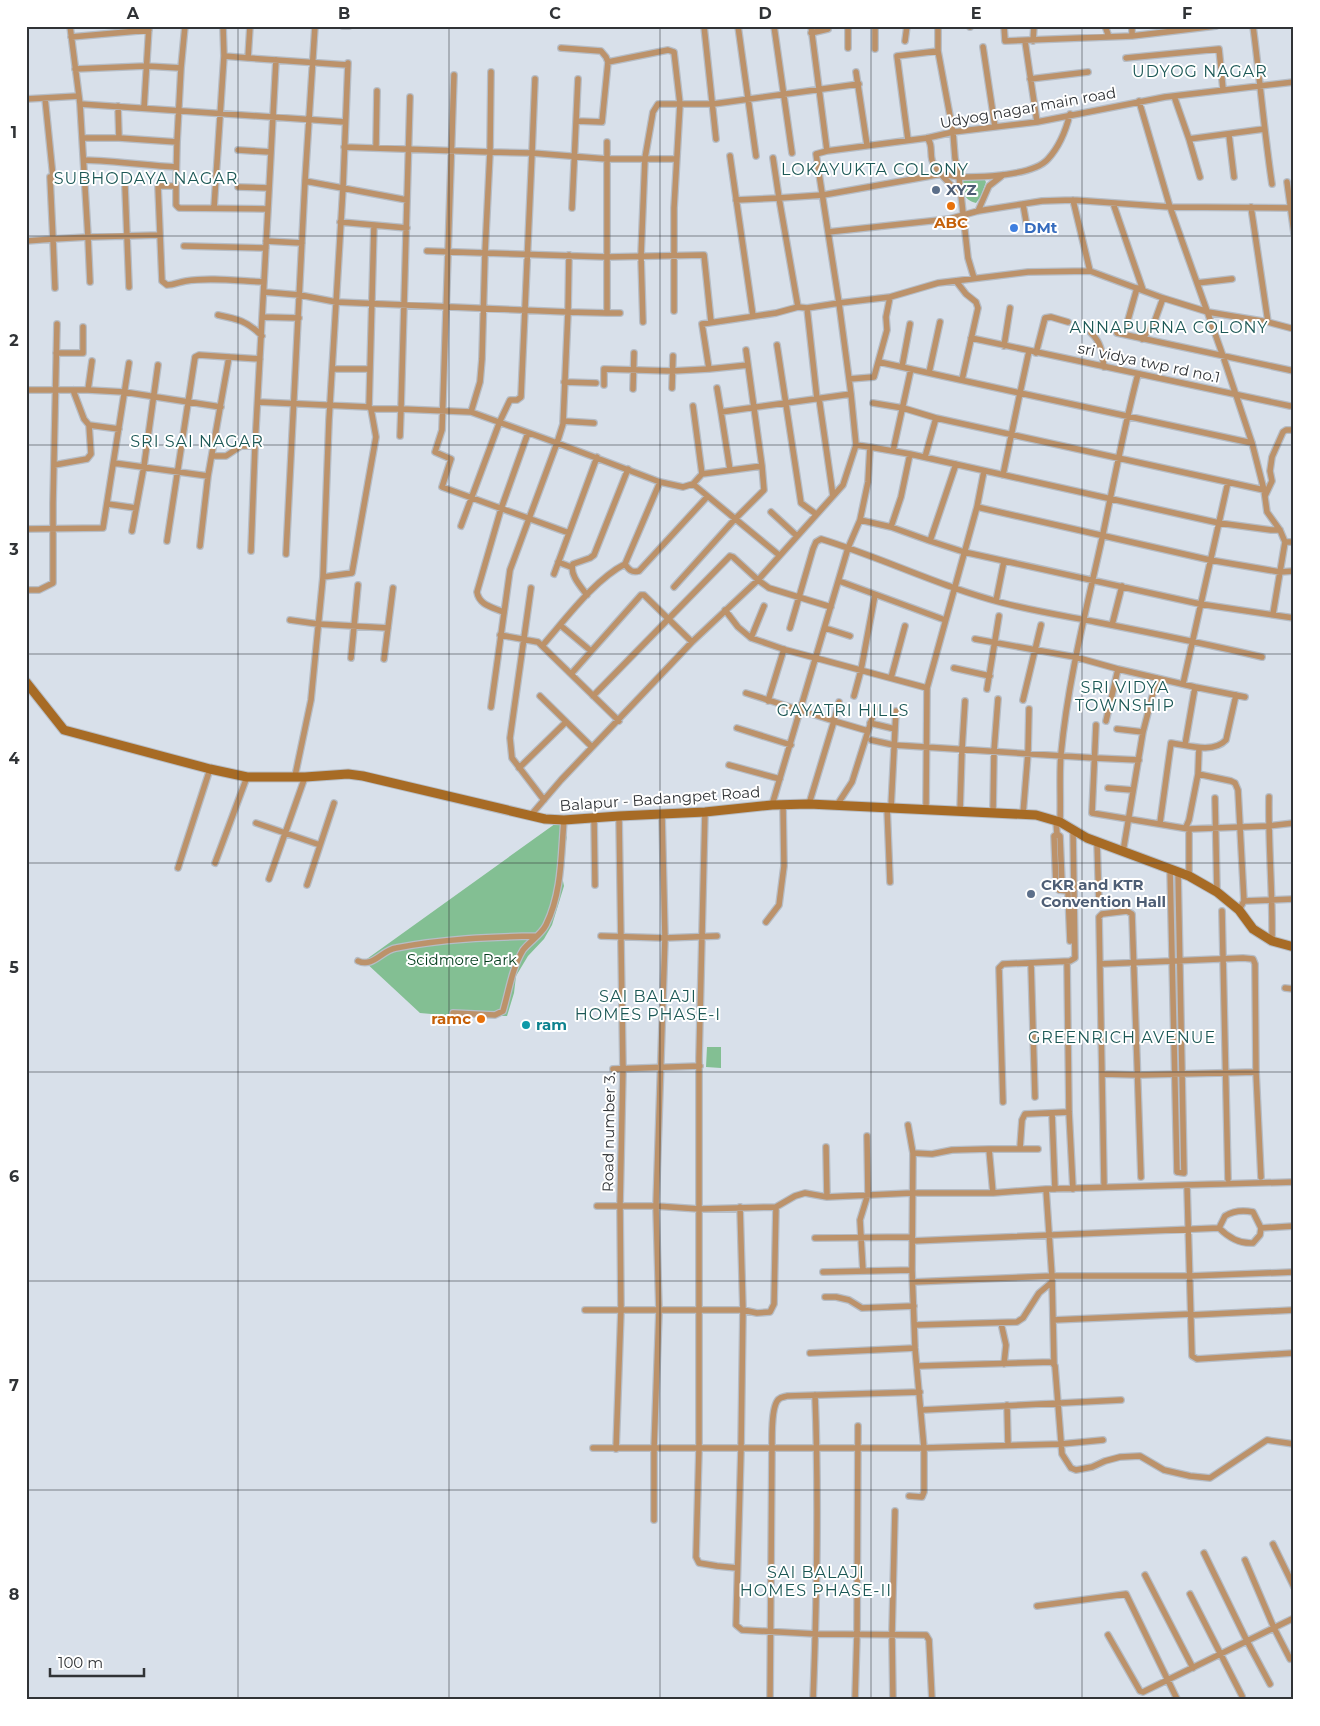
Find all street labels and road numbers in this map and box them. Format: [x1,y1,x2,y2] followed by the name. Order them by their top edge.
[938,83,1118,132] street label: Udyog nagar main road
[1076,338,1222,387] street label: sri vidya twp rd no.1
[559,782,761,815] street label: Balapur - Badangpet Road
[598,1072,619,1192] street label: Road number 3.

